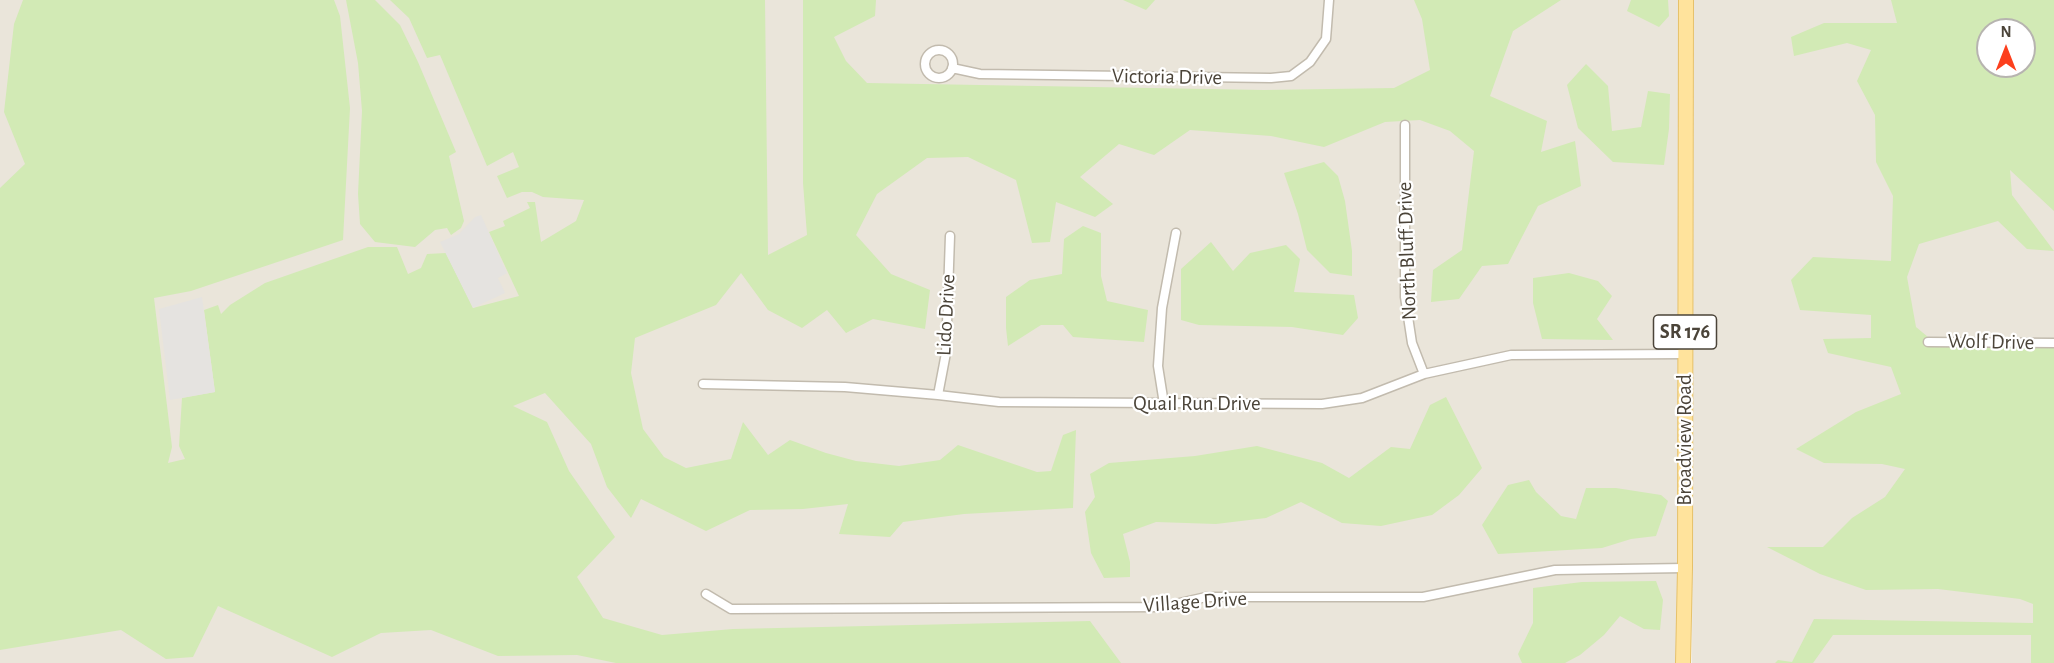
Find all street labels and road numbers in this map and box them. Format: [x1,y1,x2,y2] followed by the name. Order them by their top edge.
[1112,63,1222,91] street label: Victoria Drive
[1392,181,1422,321] street label: North Bluff Drive
[931,273,961,357] street label: Lido Drive
[1654,315,1716,349] road number: SR 176
[1947,329,2035,355] street label: Wolf Drive
[1672,374,1698,506] street label: Broadview Road
[1133,391,1261,417] street label: Quail Run Drive
[1142,586,1248,618] street label: Village Drive

